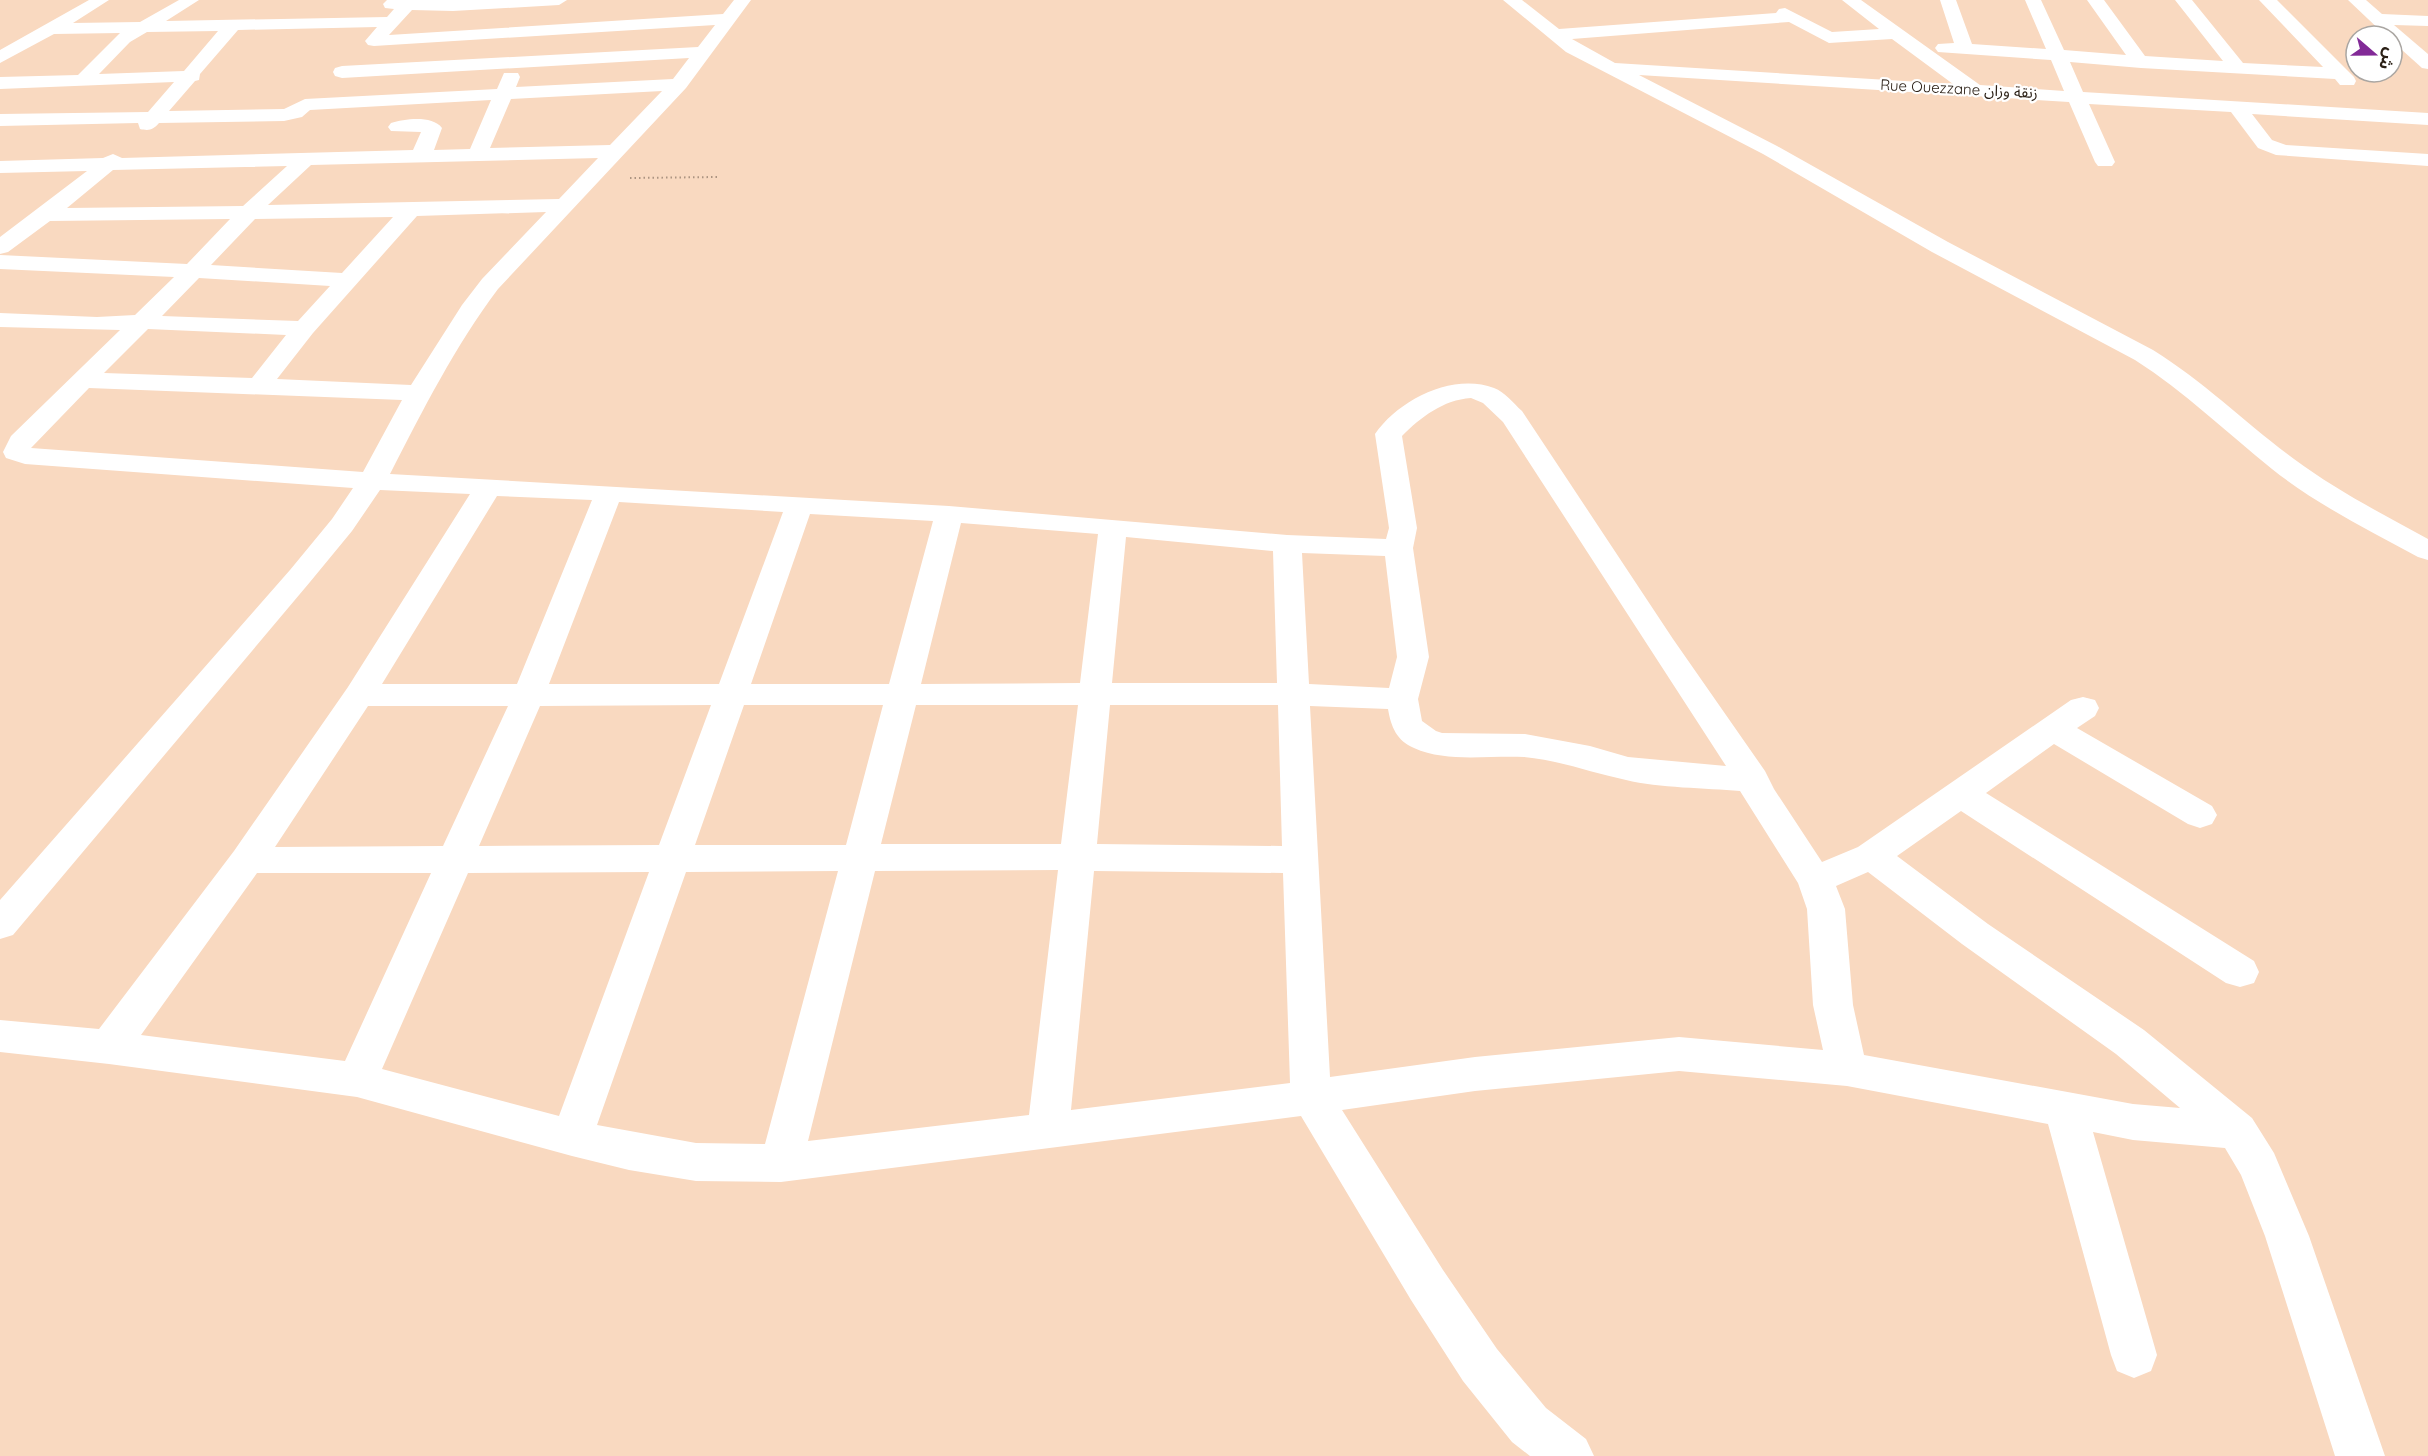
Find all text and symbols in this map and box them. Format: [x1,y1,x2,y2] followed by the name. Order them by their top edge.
[2344,24,2404,84] north arrow
[2375,45,2401,73] text: ش
[1880,75,2038,102] street label: Rue Ouezzane زنقة وزان

